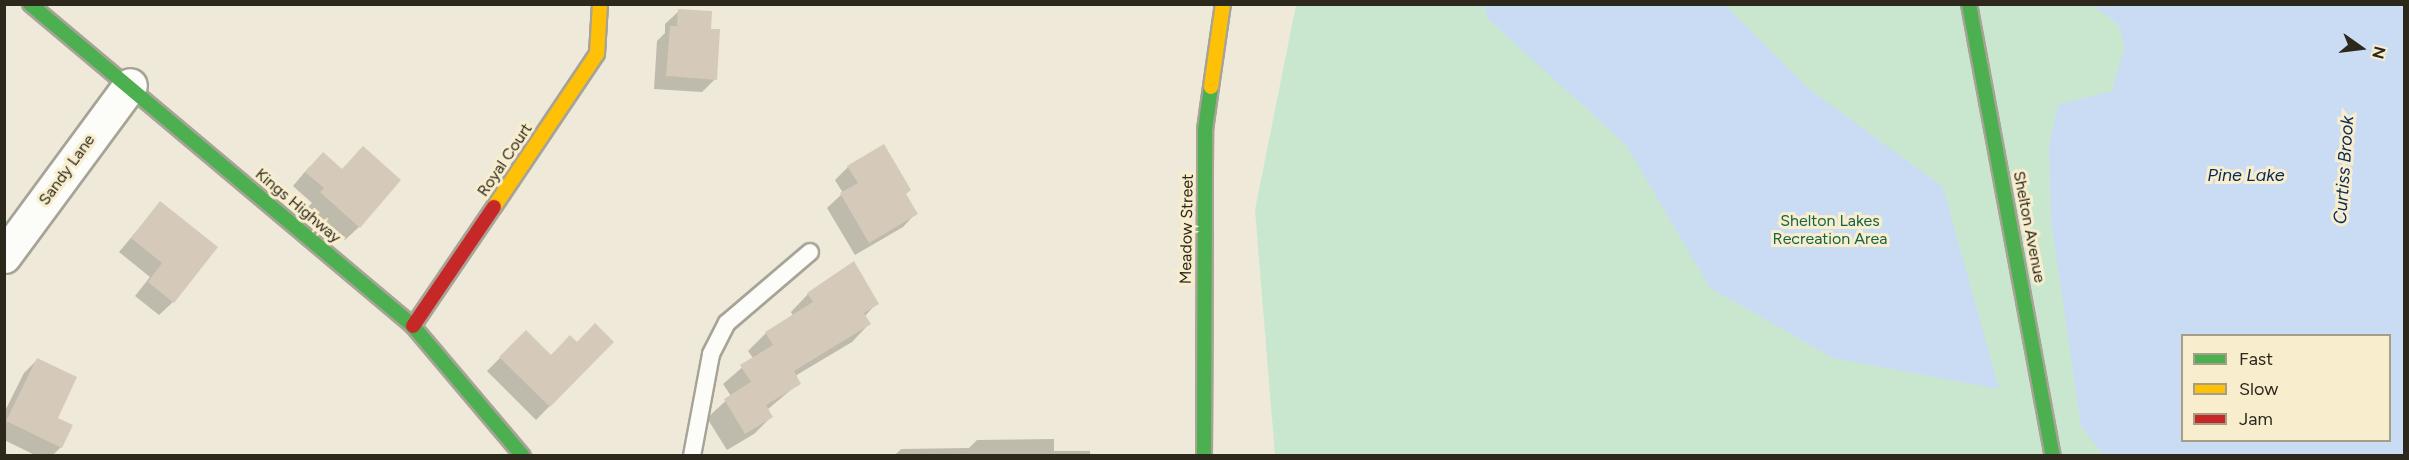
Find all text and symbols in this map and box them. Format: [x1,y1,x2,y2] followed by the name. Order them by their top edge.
[2331,18,2391,78] north arrow
[2368,44,2390,61] text: N
[2329,115,2359,225] water label: Curtiss Brook
[474,120,536,200] street label: Royal Court
[35,131,99,209] street label: Sandy Lane
[2207,164,2285,186] water label: Pine Lake
[251,165,345,247] street label: Kings Highway
[2009,170,2049,284] street label: Shelton Avenue
[1176,174,1198,284] street label: Meadow Street
[1773,211,1887,249] park label: Shelton Lakes Recreation Area
[2181,334,2391,442] legend
[2239,348,2273,370] text: Fast
[2239,378,2278,400] text: Slow
[2239,408,2273,430] text: Jam

